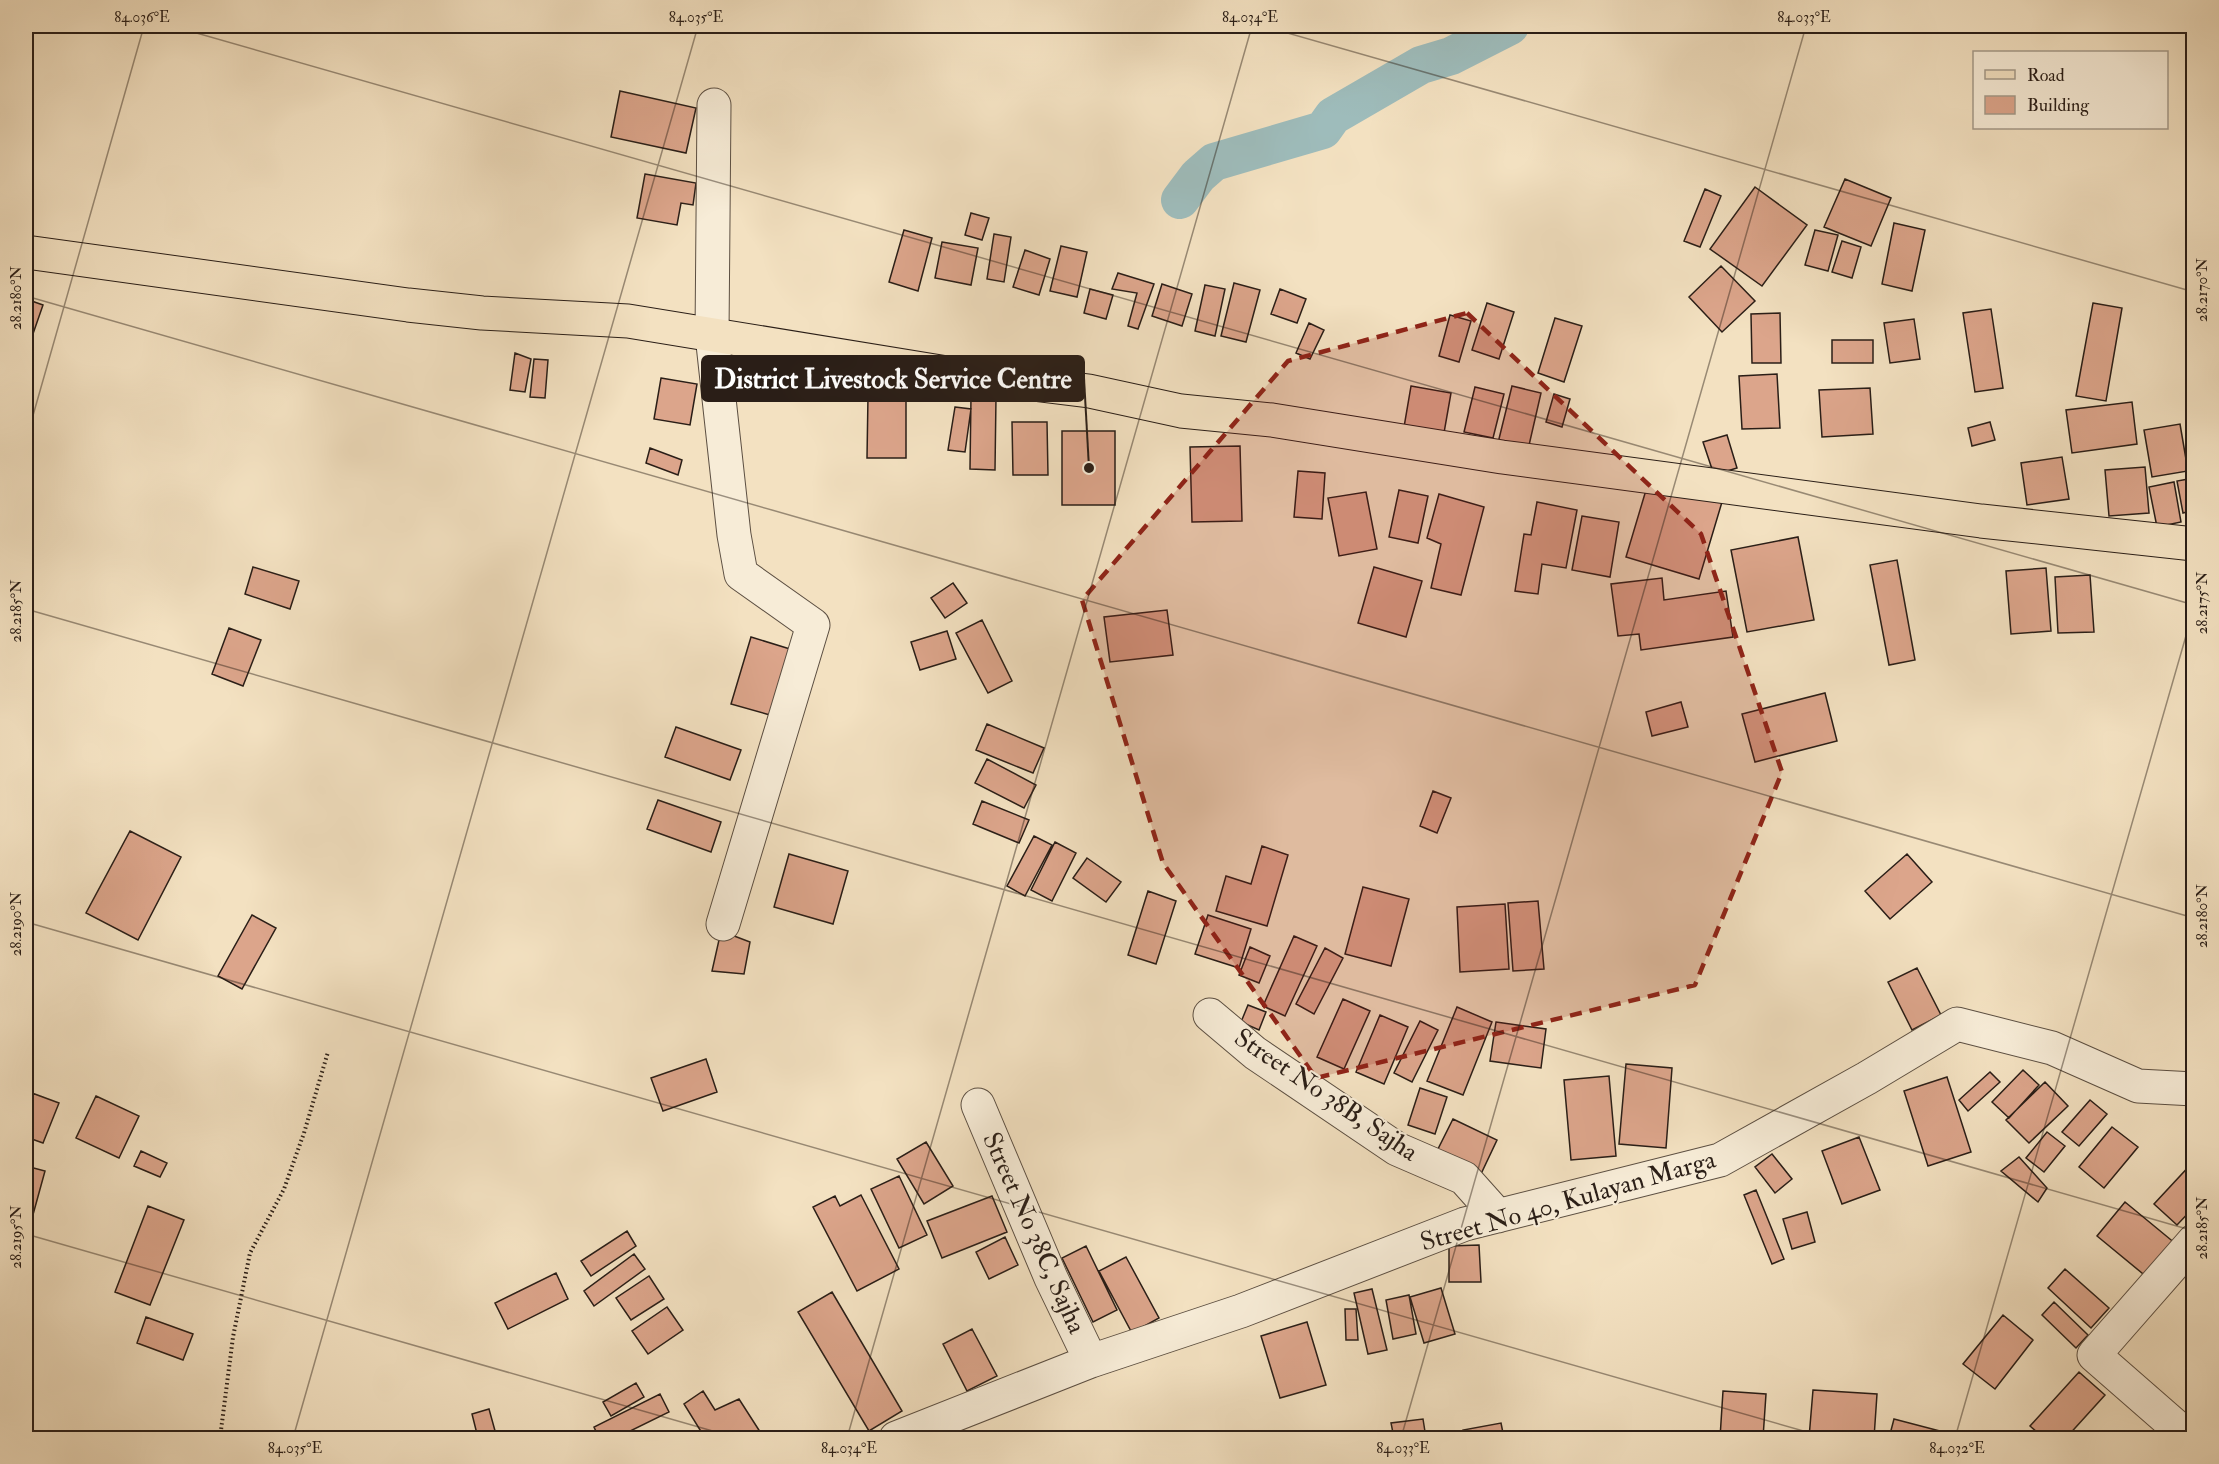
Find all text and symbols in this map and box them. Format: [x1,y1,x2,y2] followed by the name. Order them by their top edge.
[114,8,170,27] text: 84.036°E
[669,8,723,27] text: 84.035°E
[1222,8,1278,27] text: 84.034°E
[1777,8,1831,27] text: 84.033°E
[1973,51,2168,129] legend
[2027,64,2065,87] text: Road
[2027,94,2090,117] text: Building
[2193,258,2212,322] text: 28.2170°N
[7,265,26,330] text: 28.2180°N
[702,356,1084,401] callout: District Livestock Service Centre
[714,363,1072,396] text: District Livestock Service Centre
[2193,571,2212,634] text: 28.2175°N
[7,579,26,642] text: 28.2185°N
[2193,883,2212,948] text: 28.2180°N
[7,891,26,956] text: 28.2190°N
[1228,1022,1424,1169] street label: Street No 38B, Sajha
[975,1127,1093,1339] street label: Street No 38C, Sajha
[1417,1143,1720,1259] street label: Street No 40, Kulayan Marga
[2193,1196,2212,1259] text: 28.2185°N
[7,1205,26,1269] text: 28.2195°N
[268,1439,322,1458] text: 84.035°E
[821,1439,877,1458] text: 84.034°E
[1376,1439,1430,1458] text: 84.033°E
[1929,1439,1985,1458] text: 84.032°E

